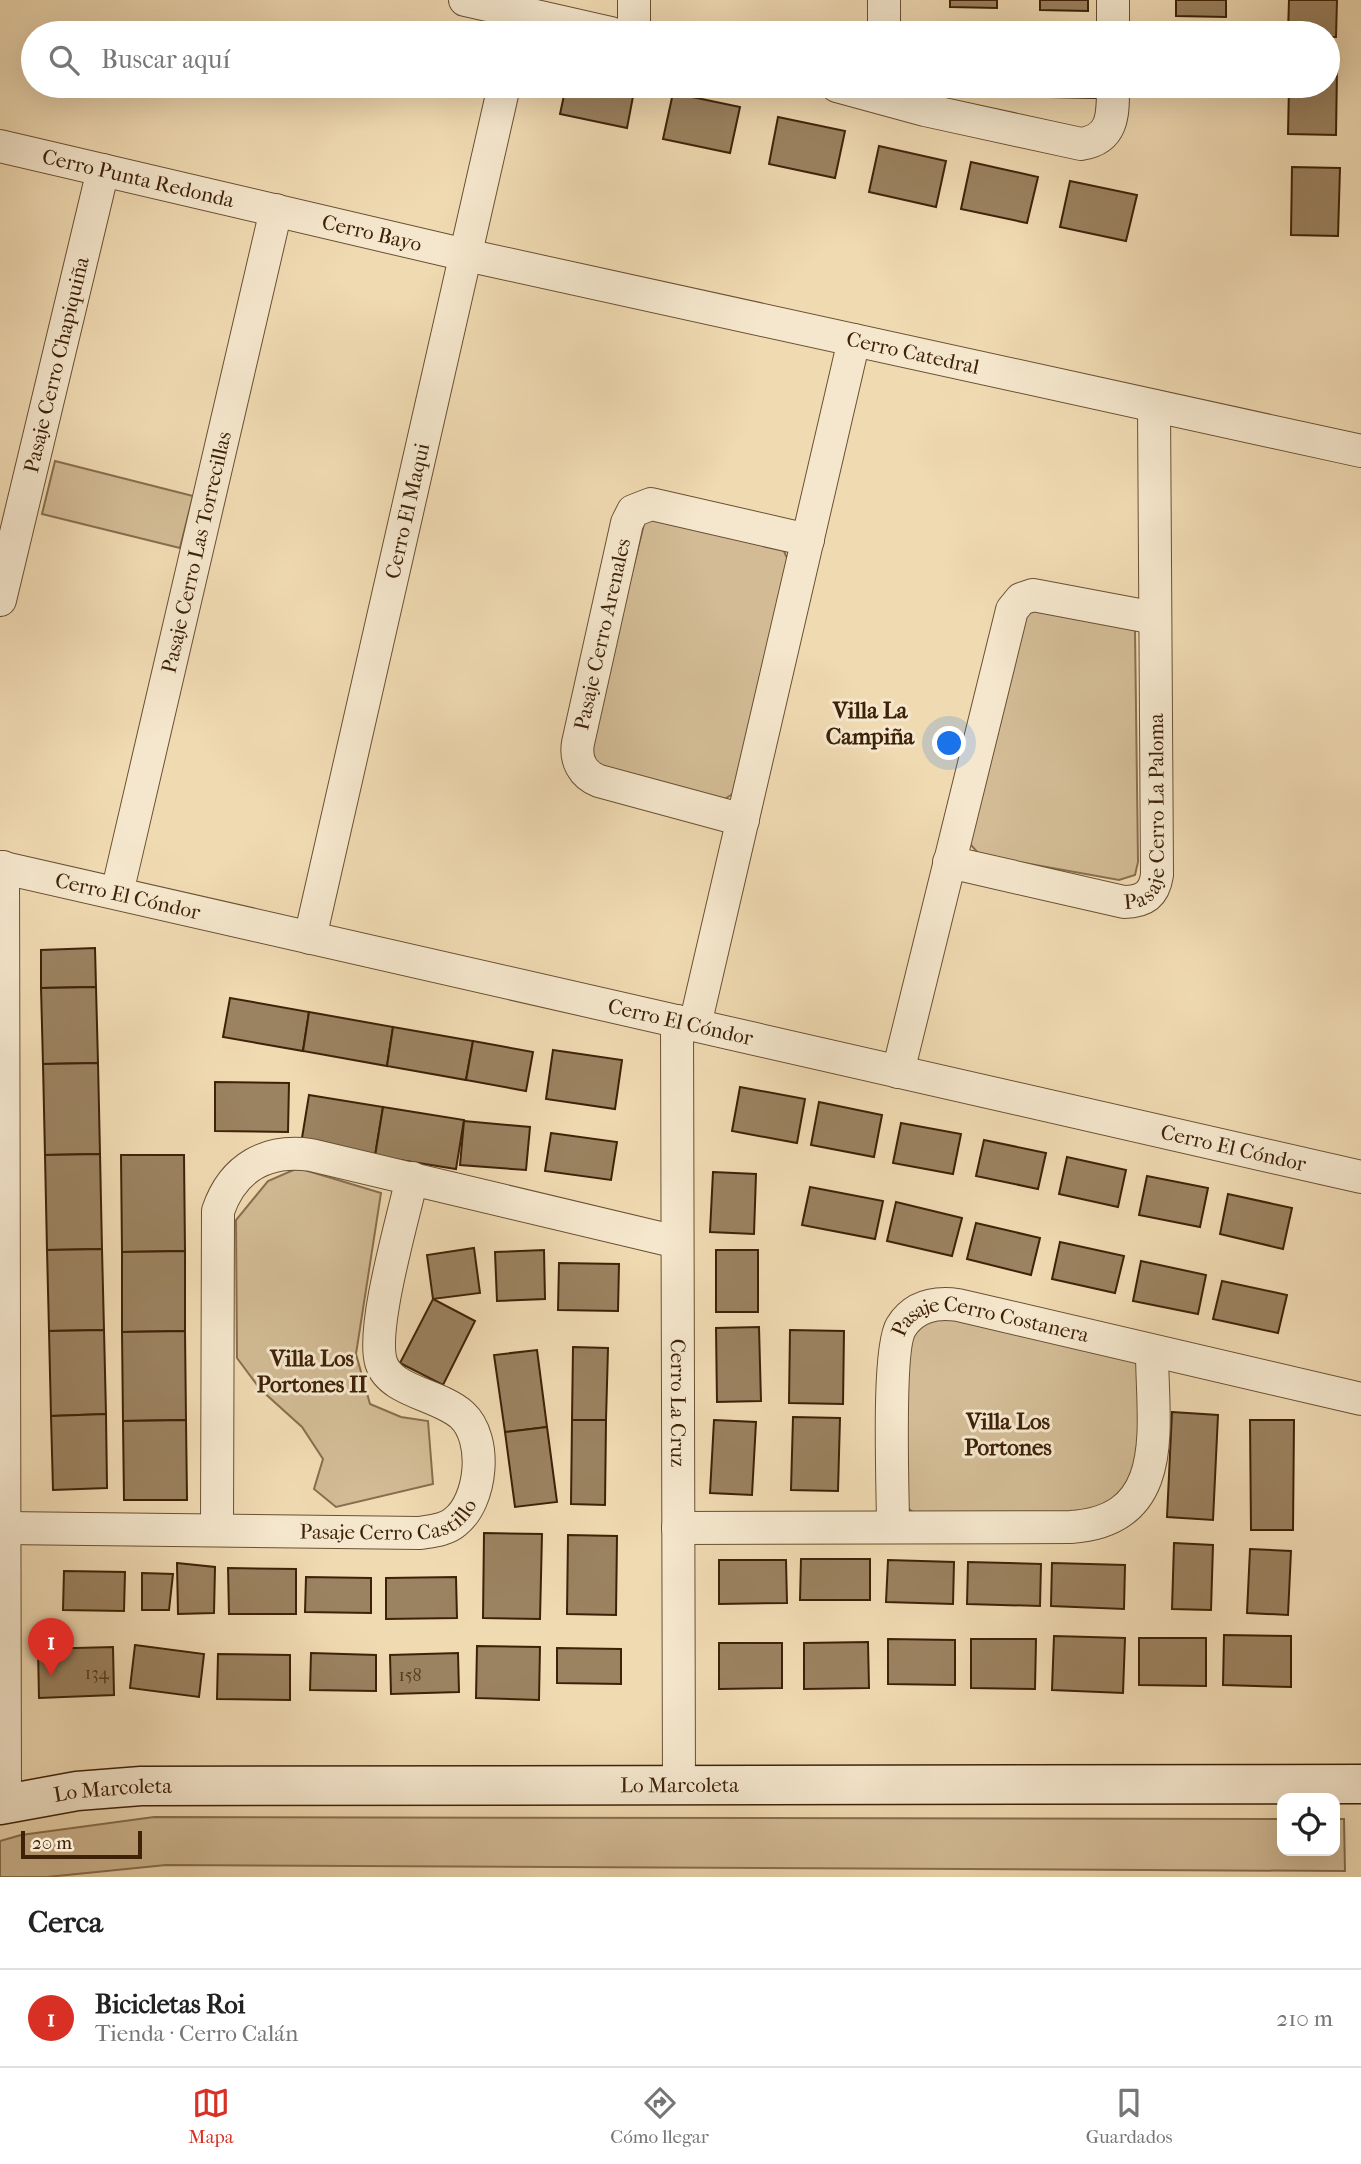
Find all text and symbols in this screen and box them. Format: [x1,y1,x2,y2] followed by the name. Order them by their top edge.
[21,21,1340,98] search box
[45,41,83,79] icon: search
[101,44,230,75] text: Buscar aquí
[40,144,237,212] street label: Cerro Punta Redonda
[320,210,424,256] street label: Cerro Bayo
[19,254,94,475] street label: Pasaje Cerro Chapiquiña
[844,327,982,379] street label: Cerro Catedral
[157,429,236,675] street label: Pasaje Cerro Las Torrecillas
[380,441,434,581] street label: Cerro El Maqui
[569,536,635,732] street label: Pasaje Cerro Arenales
[826,697,916,750] district label: Villa La Campiña
[1123,713,1169,914] street label: Pasaje Cerro La Paloma
[932,726,966,760] your location
[53,868,203,924] street label: Cerro El Cóndor
[606,994,756,1050] street label: Cerro El Cóndor
[1158,1120,1308,1176] street label: Cerro El Cóndor
[886,1292,1092,1347] text: Pasaje Cerro Costanera
[892,1326,1100,1358] street label: Pasaje Cerro Costanera
[666,1339,690,1467] street label: Cerro La Cruz
[257,1345,367,1398] district label: Villa Los Portones II
[964,1408,1052,1461] district label: Villa Los Portones
[299,1495,482,1545] street label: Pasaje Cerro Castillo
[28,1618,74,1676] pin: 1
[85,1663,110,1684] house number: 134
[398,1665,422,1686] house number: 158
[620,1773,739,1797] street label: Lo Marcoleta
[52,1774,172,1807] street label: Lo Marcoleta
[1277,1793,1340,1856] map controls
[1277,1793,1340,1856] button: locate
[21,1828,142,1860] scale bar
[32,1832,72,1854] text: 20 m
[28,1905,103,1940] text: Cerca
[95,1989,245,2020] text: Bicicletas Roi
[47,2005,55,2032] text: 1
[1276,2005,1333,2032] text: 210 m
[95,2020,298,2047] text: Tienda · Cerro Calán
[188,2084,234,2148] tab: Mapa
[610,2084,709,2148] tab: Cómo llegar
[1086,2084,1173,2148] tab: Guardados

